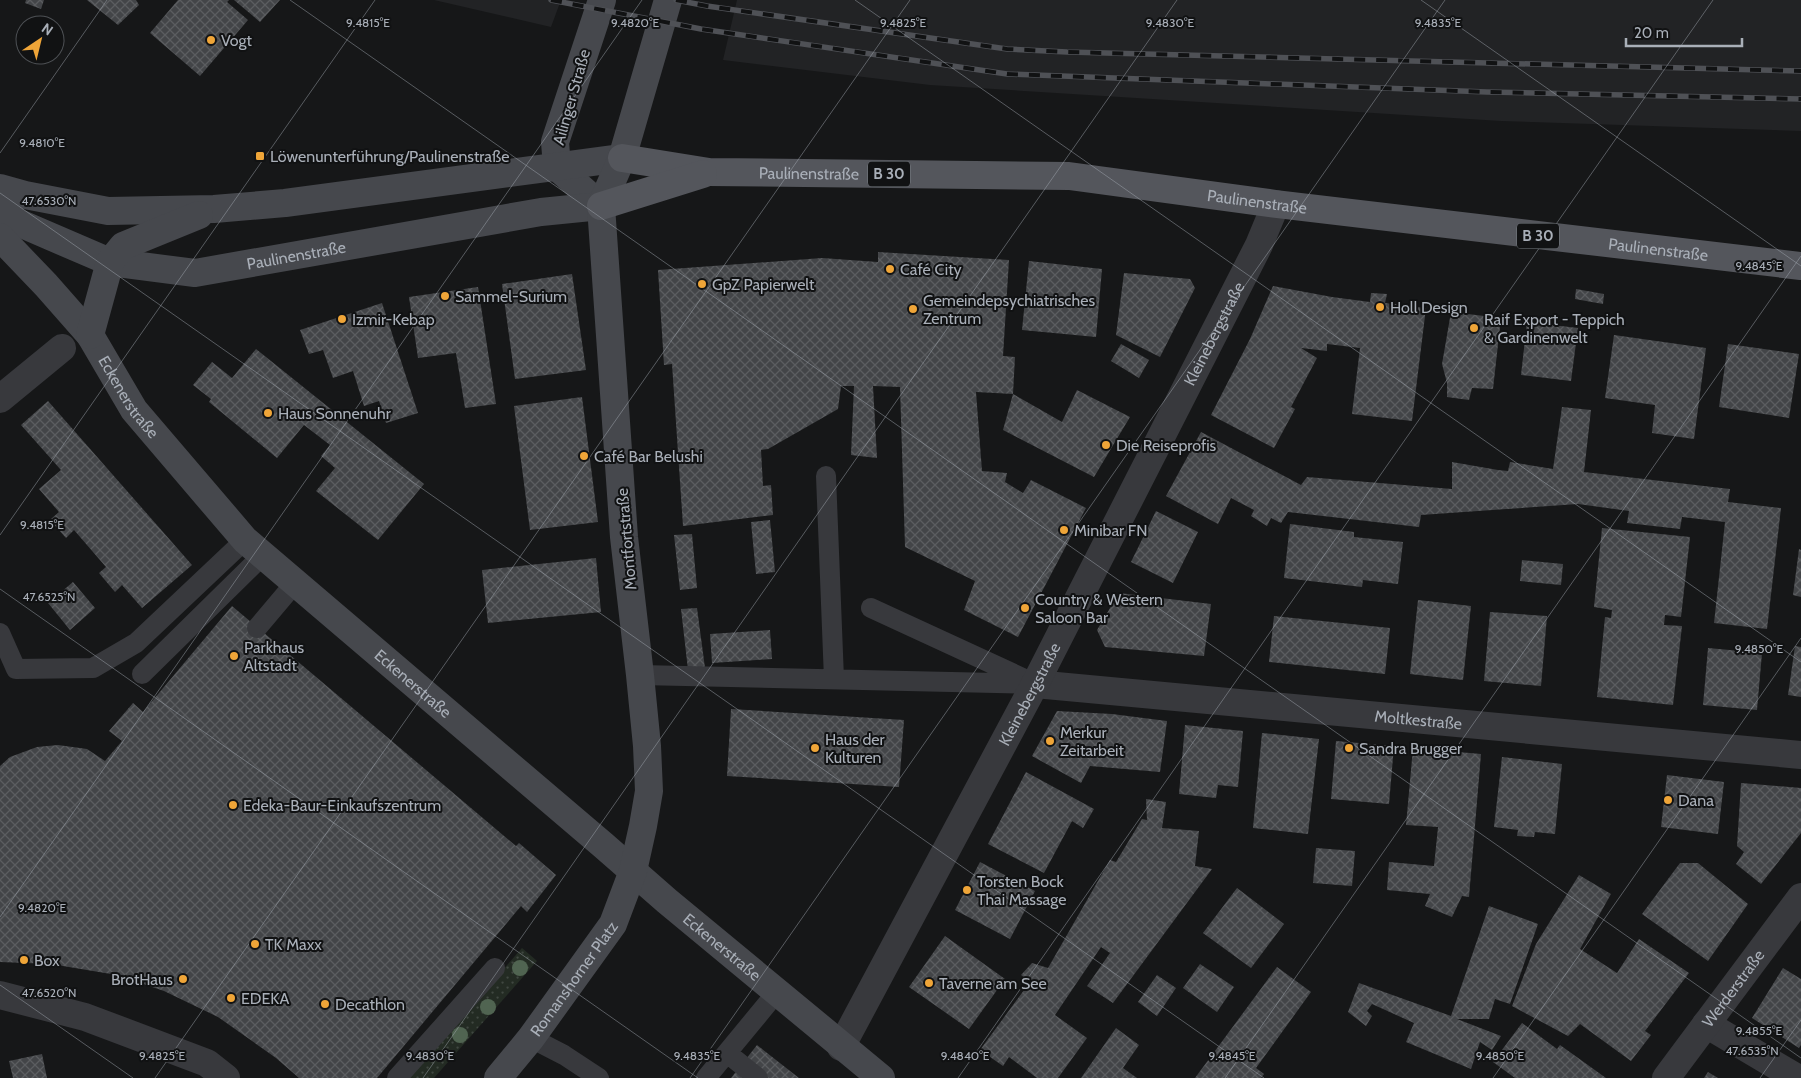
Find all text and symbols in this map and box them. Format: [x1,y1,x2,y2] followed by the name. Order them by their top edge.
[15,15,65,65] north arrow
[346,15,390,30] text: 9.4815°E
[611,15,659,30] text: 9.4820°E
[880,15,926,30] text: 9.4825°E
[1146,15,1194,30] text: 9.4830°E
[1415,15,1462,30] text: 9.4835°E
[1626,15,1742,47] scale bar
[38,19,57,40] text: N
[1634,24,1669,42] text: 20 m
[221,31,253,50] place label: Vogt
[205,34,217,46] marker: Vogt
[549,47,594,147] street label: Ailinger Straße
[19,135,65,150] text: 9.4810°E
[270,147,509,166] place label: Löwenunterführung/Paulinenstraße
[254,150,266,162] marker: Löwenunterführung/Paulinenstraße
[868,162,910,186] road number: B 30
[759,164,859,184] street label: Paulinenstraße
[1206,186,1308,218] street label: Paulinenstraße
[21,193,77,208] text: 47.6530°N
[1517,224,1559,248] road number: B 30
[1607,234,1709,265] street label: Paulinenstraße
[245,238,347,274] street label: Paulinenstraße
[1736,258,1783,273] text: 9.4845°E
[900,260,962,279] place label: Café City
[884,263,896,275] marker: Café City
[712,275,815,294] place label: GpZ Papierwelt
[696,278,708,290] marker: GpZ Papierwelt
[1180,279,1249,389] street label: Kleinebergstraße
[455,287,567,306] place label: Sammel-Surium
[439,290,451,302] marker: Sammel-Surium
[923,291,1095,328] place label: Gemeindepsychiatrisches Zentrum
[1390,298,1468,317] place label: Holl Design
[1374,301,1386,313] marker: Holl Design
[907,303,919,315] marker: Gemeindepsychiatrisches Zentrum
[352,310,435,329] place label: Izmir-Kebap
[1484,310,1625,347] place label: Raif Export - Teppich & Gardinenwelt
[336,313,348,325] marker: Izmir-Kebap
[1468,322,1480,334] marker: Raif Export - Teppich & Gardinenwelt
[94,352,163,442] street label: Eckenerstraße
[278,404,392,423] place label: Haus Sonnenuhr
[262,407,274,419] marker: Haus Sonnenuhr
[1116,436,1217,455] place label: Die Reiseprofis
[1100,439,1112,451] marker: Die Reiseprofis
[594,447,703,466] place label: Café Bar Belushi
[578,450,590,462] marker: Café Bar Belushi
[613,487,640,591] street label: Montfortstraße
[20,517,64,532] text: 9.4815°E
[1074,521,1147,540] place label: Minibar FN
[1058,524,1070,536] marker: Minibar FN
[22,589,76,604] text: 47.6525°N
[1035,590,1163,627] place label: Country & Western Saloon Bar
[1019,602,1031,614] marker: Country & Western Saloon Bar
[244,638,305,675] place label: Parkhaus Altstadt
[995,640,1064,749] street label: Kleinebergstraße
[1735,641,1783,656] text: 9.4850°E
[371,646,455,722] street label: Eckenerstraße
[228,650,240,662] marker: Parkhaus Altstadt
[1374,707,1463,734] street label: Moltkestraße
[1060,723,1124,760] place label: Merkur Zeitarbeit
[825,730,885,767] place label: Haus der Kulturen
[1044,735,1056,747] marker: Merkur Zeitarbeit
[1359,739,1463,758] place label: Sandra Brugger
[809,742,821,754] marker: Haus der Kulturen
[1343,742,1355,754] marker: Sandra Brugger
[1678,791,1714,810] place label: Dana
[1662,794,1674,806] marker: Dana
[243,796,441,815] place label: Edeka-Baur-Einkaufszentrum
[227,799,239,811] marker: Edeka-Baur-Einkaufszentrum
[977,872,1066,909] place label: Torsten Bock Thai Massage
[961,884,973,896] marker: Torsten Bock Thai Massage
[18,900,66,915] text: 9.4820°E
[679,909,765,985] street label: Eckenerstraße
[526,917,622,1040] street label: Romanshorner Platz
[265,935,322,954] place label: TK Maxx
[249,938,261,950] marker: TK Maxx
[1698,946,1768,1031] street label: Werderstraße
[34,951,60,970] place label: Box
[18,954,30,966] marker: Box
[111,970,173,989] place label: BrotHaus
[177,973,189,985] marker: BrotHaus
[939,974,1047,993] place label: Taverne am See
[923,977,935,989] marker: Taverne am See
[22,985,76,1000] text: 47.6520°N
[241,989,289,1008] place label: EDEKA
[225,992,237,1004] marker: EDEKA
[335,995,405,1014] place label: Decathlon
[319,998,331,1010] marker: Decathlon
[1736,1023,1783,1038] text: 9.4855°E
[1725,1043,1779,1058] text: 47.6535°N
[139,1048,185,1063] text: 9.4825°E
[406,1048,454,1063] text: 9.4830°E
[674,1048,721,1063] text: 9.4835°E
[941,1048,990,1063] text: 9.4840°E
[1209,1048,1256,1063] text: 9.4845°E
[1476,1048,1524,1063] text: 9.4850°E

